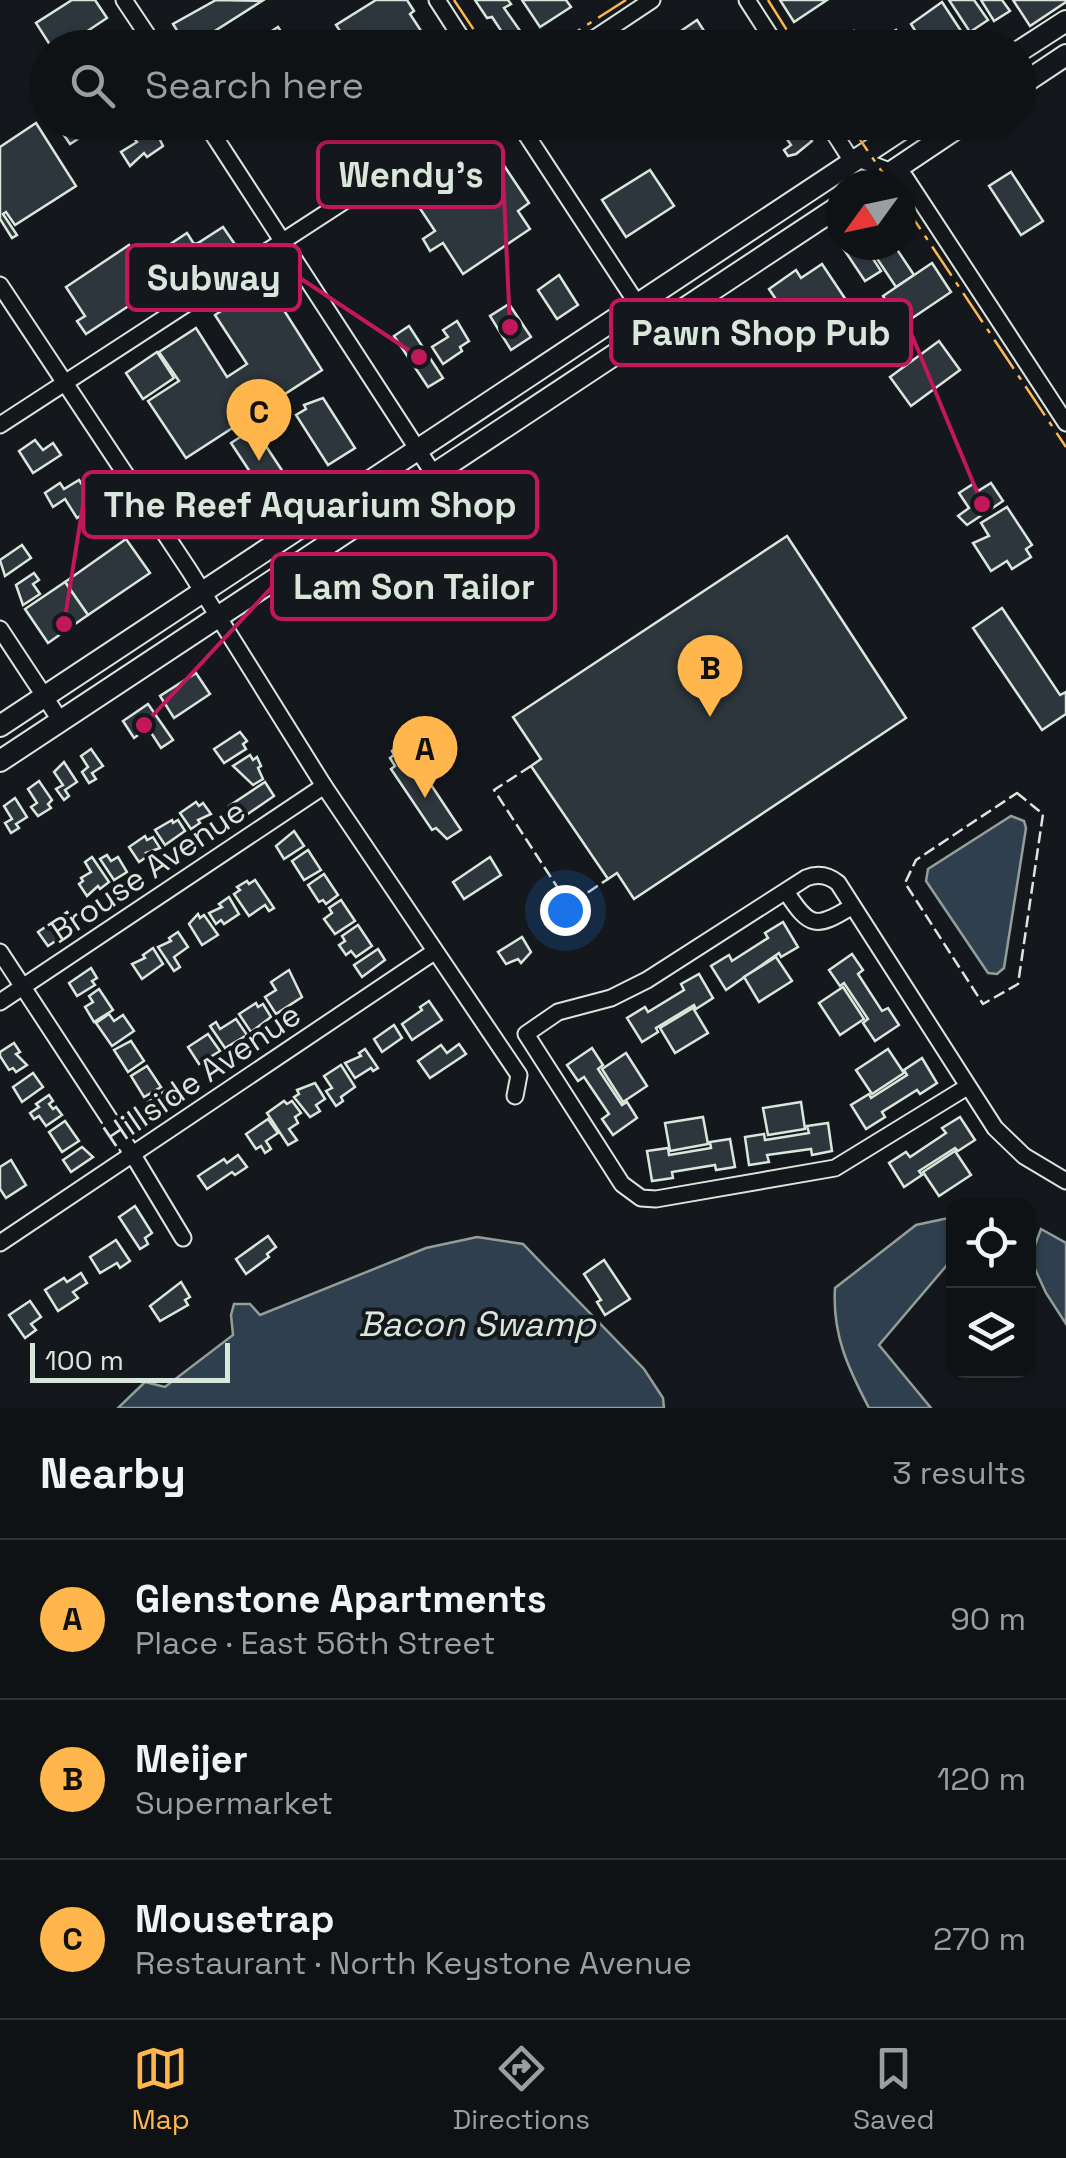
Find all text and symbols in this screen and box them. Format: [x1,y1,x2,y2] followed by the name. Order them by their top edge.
[30,30,1036,140] search box
[65,58,120,113] icon: search
[145,61,364,109] text: Search here
[318,142,503,207] callout: Wendy's
[338,153,484,197] text: Wendy's
[826,170,916,260] north arrow
[127,245,300,310] callout: Subway
[147,256,281,300] text: Subway
[611,300,911,365] callout: Pawn Shop Pub
[631,311,891,355] text: Pawn Shop Pub
[226,378,292,461] pin: C
[83,472,537,537] callout: The Reef Aquarium Shop
[103,483,517,527] text: The Reef Aquarium Shop
[272,554,555,619] callout: Lam Son Tailor
[293,565,535,609] text: Lam Son Tailor
[678,634,742,717] pin: B
[392,716,458,798] pin: A
[41,790,253,952] street label: Brouse Avenue
[540,885,591,936] your location
[96,994,308,1156] street label: Hillside Avenue
[946,1198,1036,1378] map controls
[946,1198,1036,1288] button: locate
[946,1288,1036,1378] button: layers
[358,1302,597,1346] water label: Bacon Swamp
[30,1338,230,1382] scale bar
[45,1342,124,1378] text: 100 m
[40,1447,186,1500] text: Nearby
[892,1453,1026,1493] text: 3 results
[135,1575,547,1623] text: Glenstone Apartments
[62,1599,83,1639] text: A
[950,1599,1026,1639] text: 90 m
[135,1623,495,1663] text: Place · East 56th Street
[135,1735,248,1783] text: Meijer
[62,1759,83,1799] text: B
[937,1759,1026,1799] text: 120 m
[135,1783,333,1823] text: Supermarket
[135,1895,335,1943] text: Mousetrap
[62,1919,83,1959] text: C
[933,1919,1026,1959] text: 270 m
[135,1943,692,1983] text: Restaurant · North Keystone Avenue
[131,2041,190,2137] tab: Map
[453,2041,590,2137] tab: Directions
[853,2041,935,2137] tab: Saved

